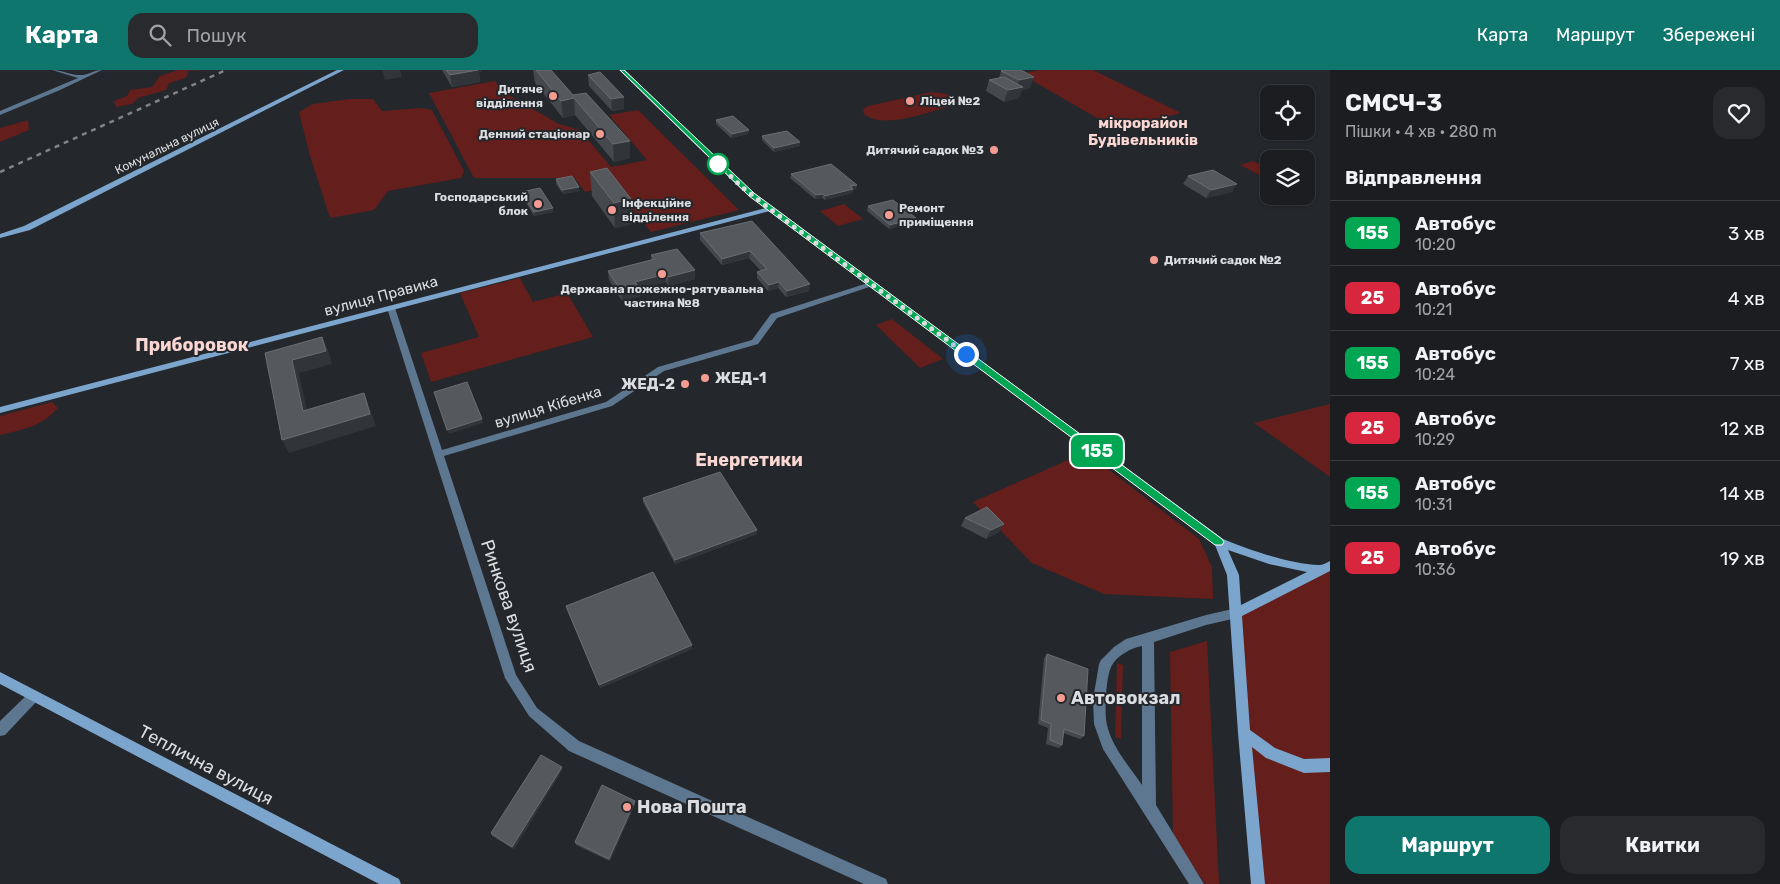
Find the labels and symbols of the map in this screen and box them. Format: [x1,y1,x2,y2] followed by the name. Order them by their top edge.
[476,82,543,110] place label: Дитяче відділення
[547,90,559,102] marker: Дитяче відділення
[920,94,980,108] place label: Ліцей №2
[904,95,916,107] marker: Ліцей №2
[1088,114,1198,149] district label: мікрорайон Будівельників
[113,115,221,177] street label: Комунальна вулиця
[479,127,590,141] place label: Денний стаціонар
[594,128,606,140] marker: Денний стаціонар
[866,143,984,157] place label: Дитячий садок №3
[988,144,1000,156] marker: Дитячий садок №3
[707,153,729,175] unlabelled marker
[434,190,529,218] place label: Господарський блок
[622,196,691,224] place label: Інфекційне відділення
[532,198,544,210] marker: Господарський блок
[899,201,974,229] place label: Ремонт приміщення
[606,204,618,216] marker: Інфекційне відділення
[883,209,895,221] marker: Ремонт приміщення
[1164,253,1282,267] place label: Дитячий садок №2
[1148,254,1160,266] marker: Дитячий садок №2
[656,268,668,280] marker: Державна пожежно-рятувальна частина №8
[322,272,440,320] street label: вулиця Правика
[560,282,764,310] place label: Державна пожежно-рятувальна частина №8
[135,334,249,356] district label: Приборовок
[954,342,979,367] your location
[715,369,767,387] place label: ЖЕД-1
[699,372,711,384] marker: ЖЕД-1
[621,375,675,393] place label: ЖЕД-2
[679,378,691,390] marker: ЖЕД-2
[492,382,604,432] street label: вулиця Кібенка
[1068,435,1126,467] line badge: 155
[695,449,803,471] district label: Енергетики
[476,537,542,675] street label: Ринкова вулиця
[1071,687,1180,709] place label: Автовокзал
[1055,692,1067,704] marker: Автовокзал
[135,720,277,810] street label: Теплична вулиця
[637,796,747,818] place label: Нова Пошта
[621,801,633,813] marker: Нова Пошта

